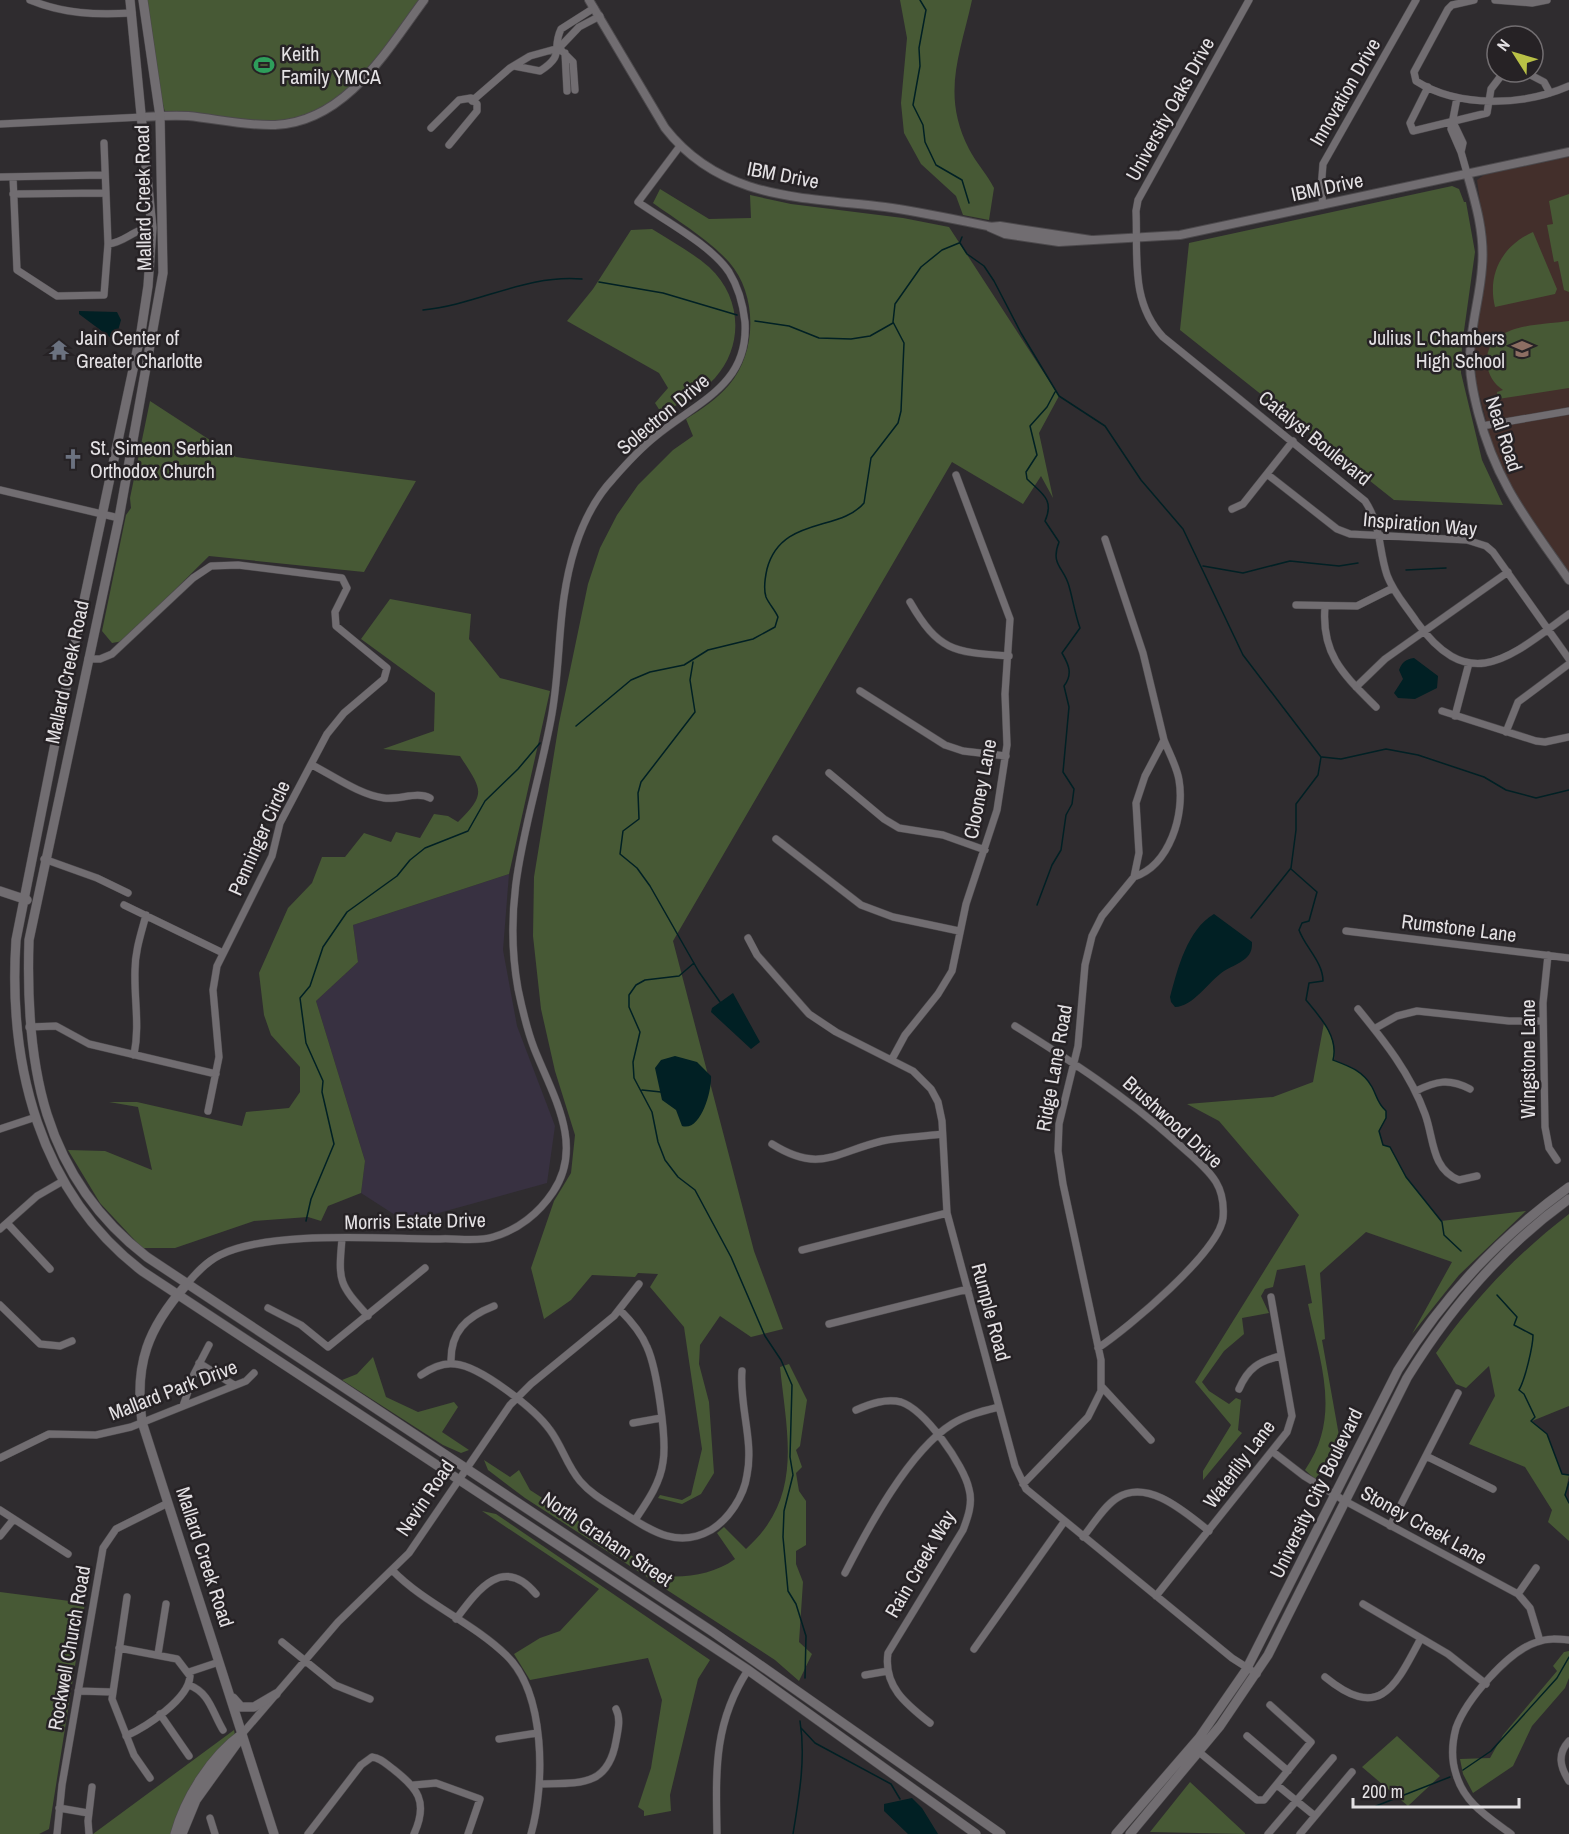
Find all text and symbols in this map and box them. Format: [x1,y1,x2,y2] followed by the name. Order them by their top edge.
[1485,24,1545,84] north arrow
[1119,32,1220,185] street label: University Oaks Drive
[1303,33,1386,151] street label: Innovation Drive
[1491,35,1515,55] text: N
[281,40,381,90] place label: Keith Family YMCA
[252,53,276,77] sports icon: Keith Family YMCA
[128,125,157,271] street label: Mallard Creek Road
[745,154,821,195] street label: IBM Drive
[1288,166,1365,207] street label: IBM Drive
[76,324,203,374] place label: Jain Center of Greater Charlotte
[1369,324,1505,374] place label: Julius L Chambers High School
[1510,337,1534,361] school or university icon: Julius L Chambers High School
[47,338,71,362] temple icon: Jain Center of Greater Charlotte
[611,367,715,460] street label: Solectron Drive
[1253,384,1377,491] street label: Catalyst Boulevard
[1480,393,1529,475] street label: Neal Road
[90,434,233,484] place label: St. Simeon Serbian Orthodox Church
[61,447,85,471] church icon: St. Simeon Serbian Orthodox Church
[1362,505,1479,542] street label: Inspiration Way
[38,598,95,746] street label: Mallard Creek Road
[957,737,1002,841] street label: Clooney Lane
[221,776,296,899] street label: Penninger Circle
[1400,907,1518,948] street label: Rumstone Lane
[1514,999,1541,1119] street label: Wingstone Lane
[1029,1002,1078,1134] street label: Ridge Lane Road
[1118,1070,1229,1174] street label: Brushwood Drive
[344,1206,486,1235] street label: Morris Estate Drive
[965,1260,1017,1364] street label: Rumple Road
[105,1353,241,1426] street label: Mallard Park Drive
[1263,1403,1368,1582] street label: University City Boulevard
[1196,1414,1281,1513] street label: Waterlily Lane
[389,1454,460,1541] street label: Nevin Road
[1356,1479,1492,1570] street label: Stoney Creek Lane
[170,1483,241,1630] street label: Mallard Creek Road
[537,1485,678,1593] street label: North Graham Street
[878,1504,962,1622] street label: Rain Creek Way
[41,1563,96,1732] street label: Rockwell Church Road
[1353,1771,1520,1809] scale bar
[1362,1779,1403,1804] text: 200 m

